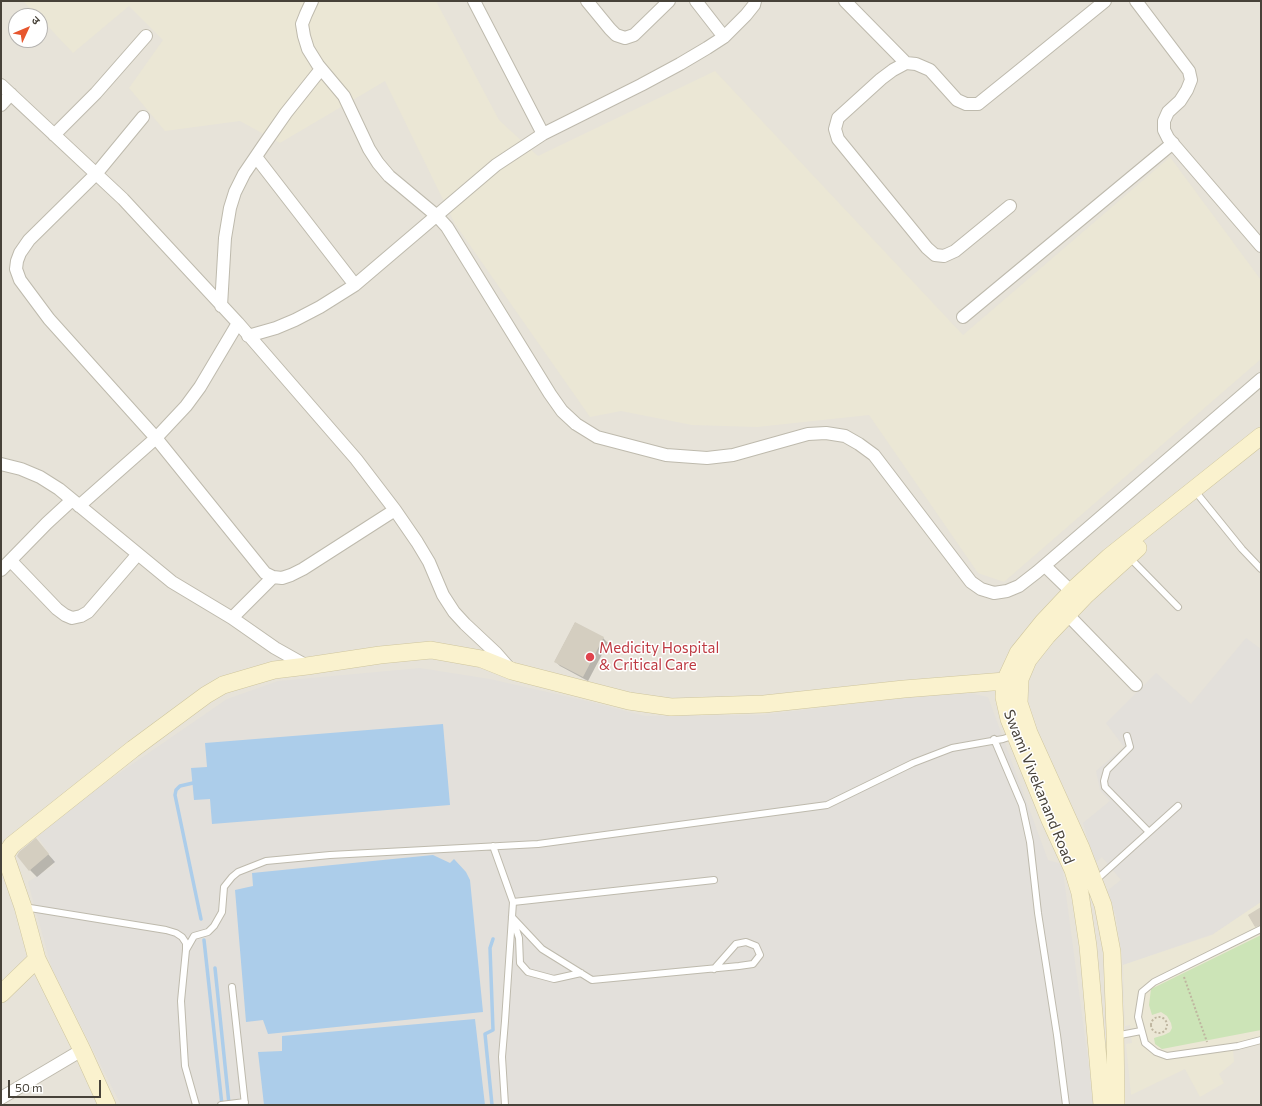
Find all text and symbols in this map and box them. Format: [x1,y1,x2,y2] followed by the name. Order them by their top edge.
[8,8,48,48] north arrow
[29,13,43,27] text: उ
[599,639,719,674] place label: Medicity Hospital & Critical Care
[584,651,596,663] marker: Medicity Hospital & Critical Care
[1000,707,1078,867] street label: Swami Vivekanand Road
[10,1072,103,1098] scale bar
[15,1080,43,1094] text: 50 m

